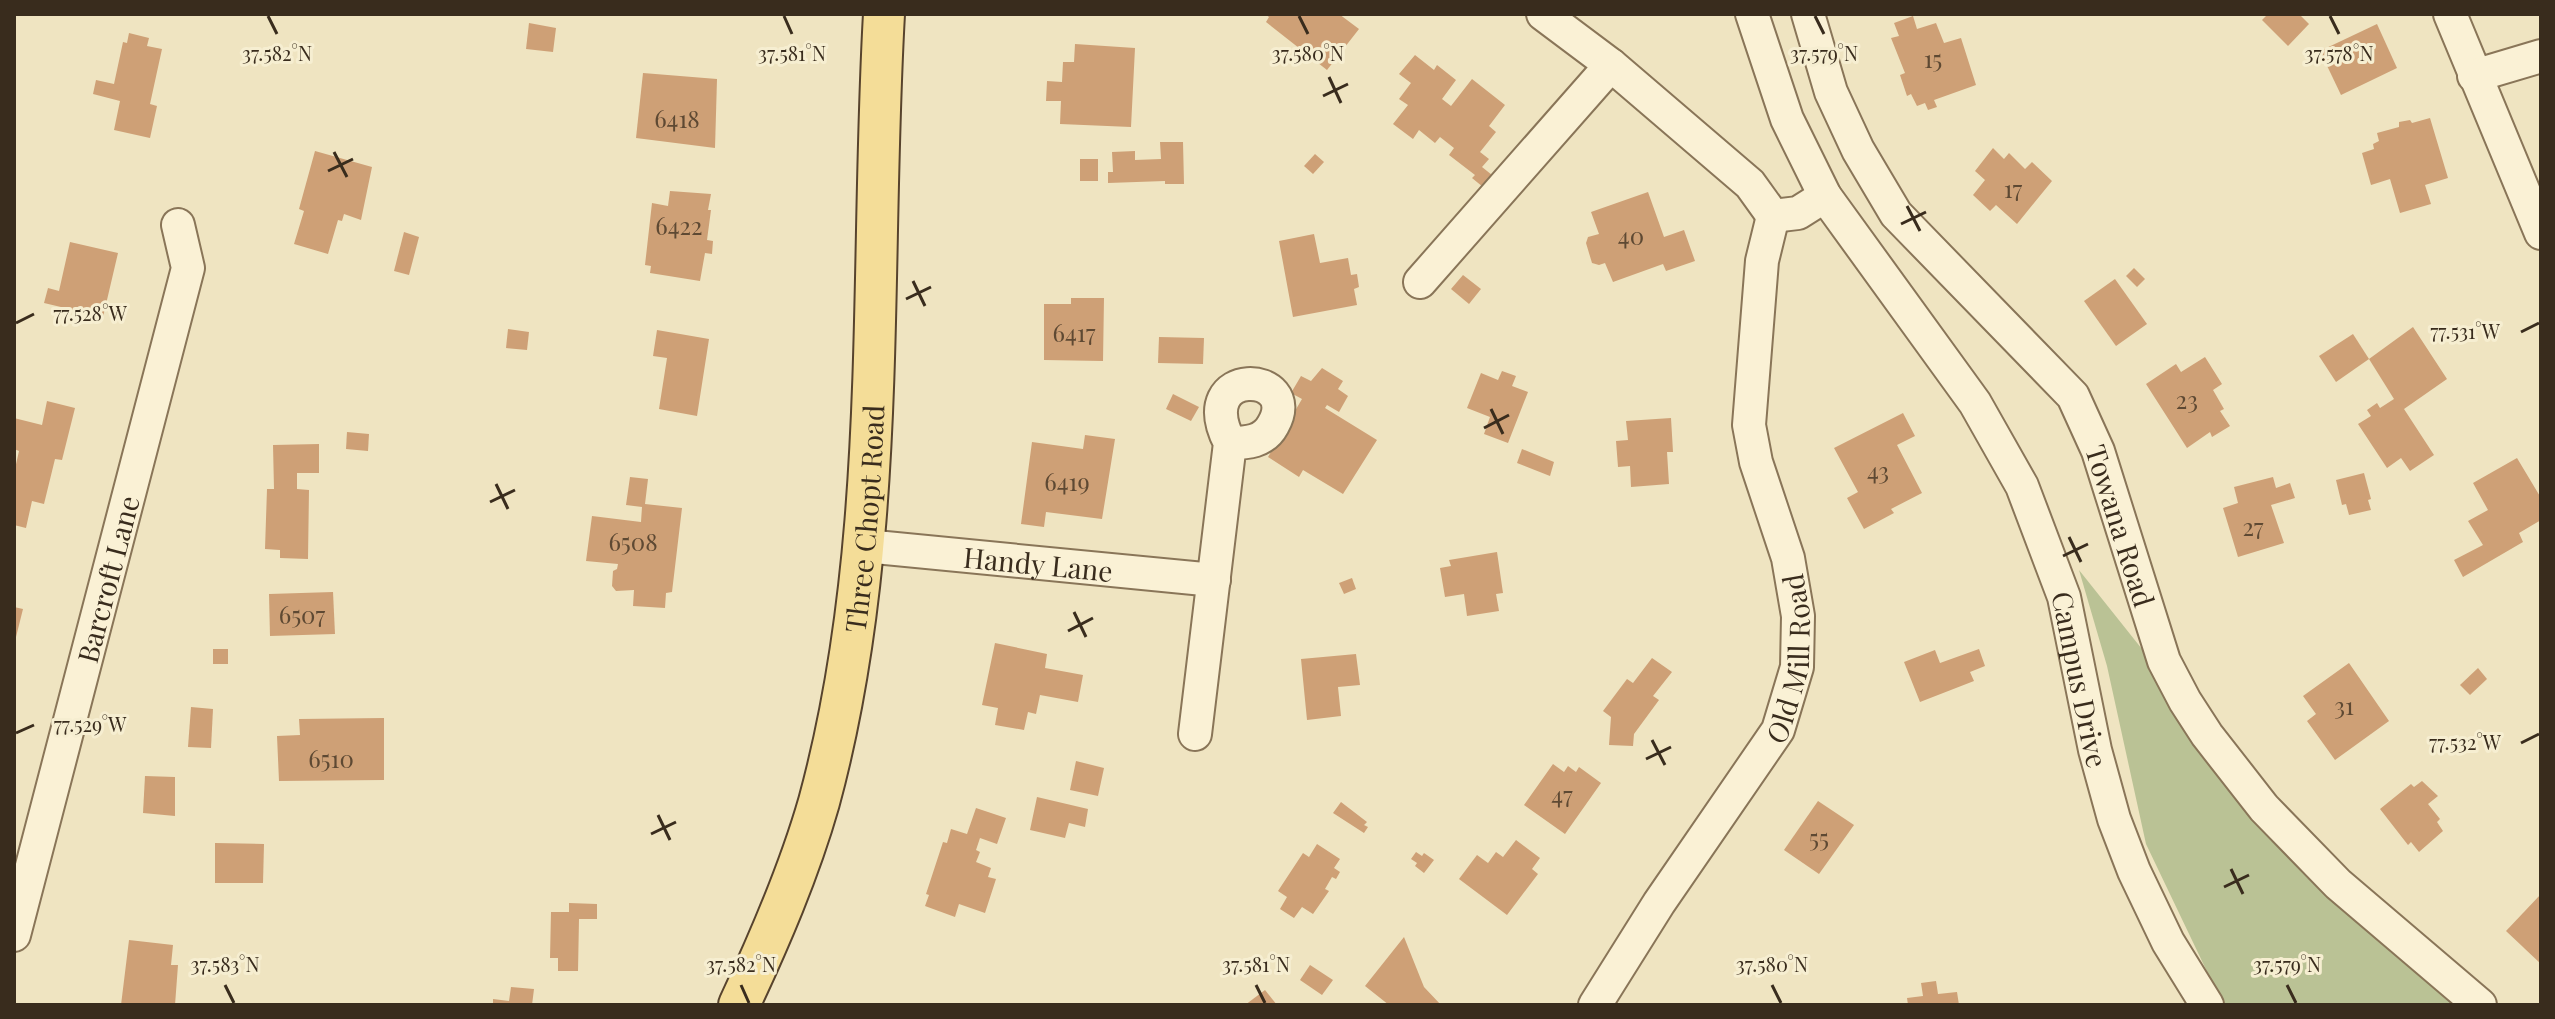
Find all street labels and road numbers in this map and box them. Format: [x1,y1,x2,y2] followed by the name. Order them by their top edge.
[835,404,891,635] street label: Three Chopt Road
[2079,440,2164,611] street label: Towana Road
[67,491,146,666] street label: Barcroft Lane
[962,537,1114,589] street label: Handy Lane
[1756,571,1817,750] street label: Old Mill Road
[2045,588,2117,771] street label: Campus Drive

